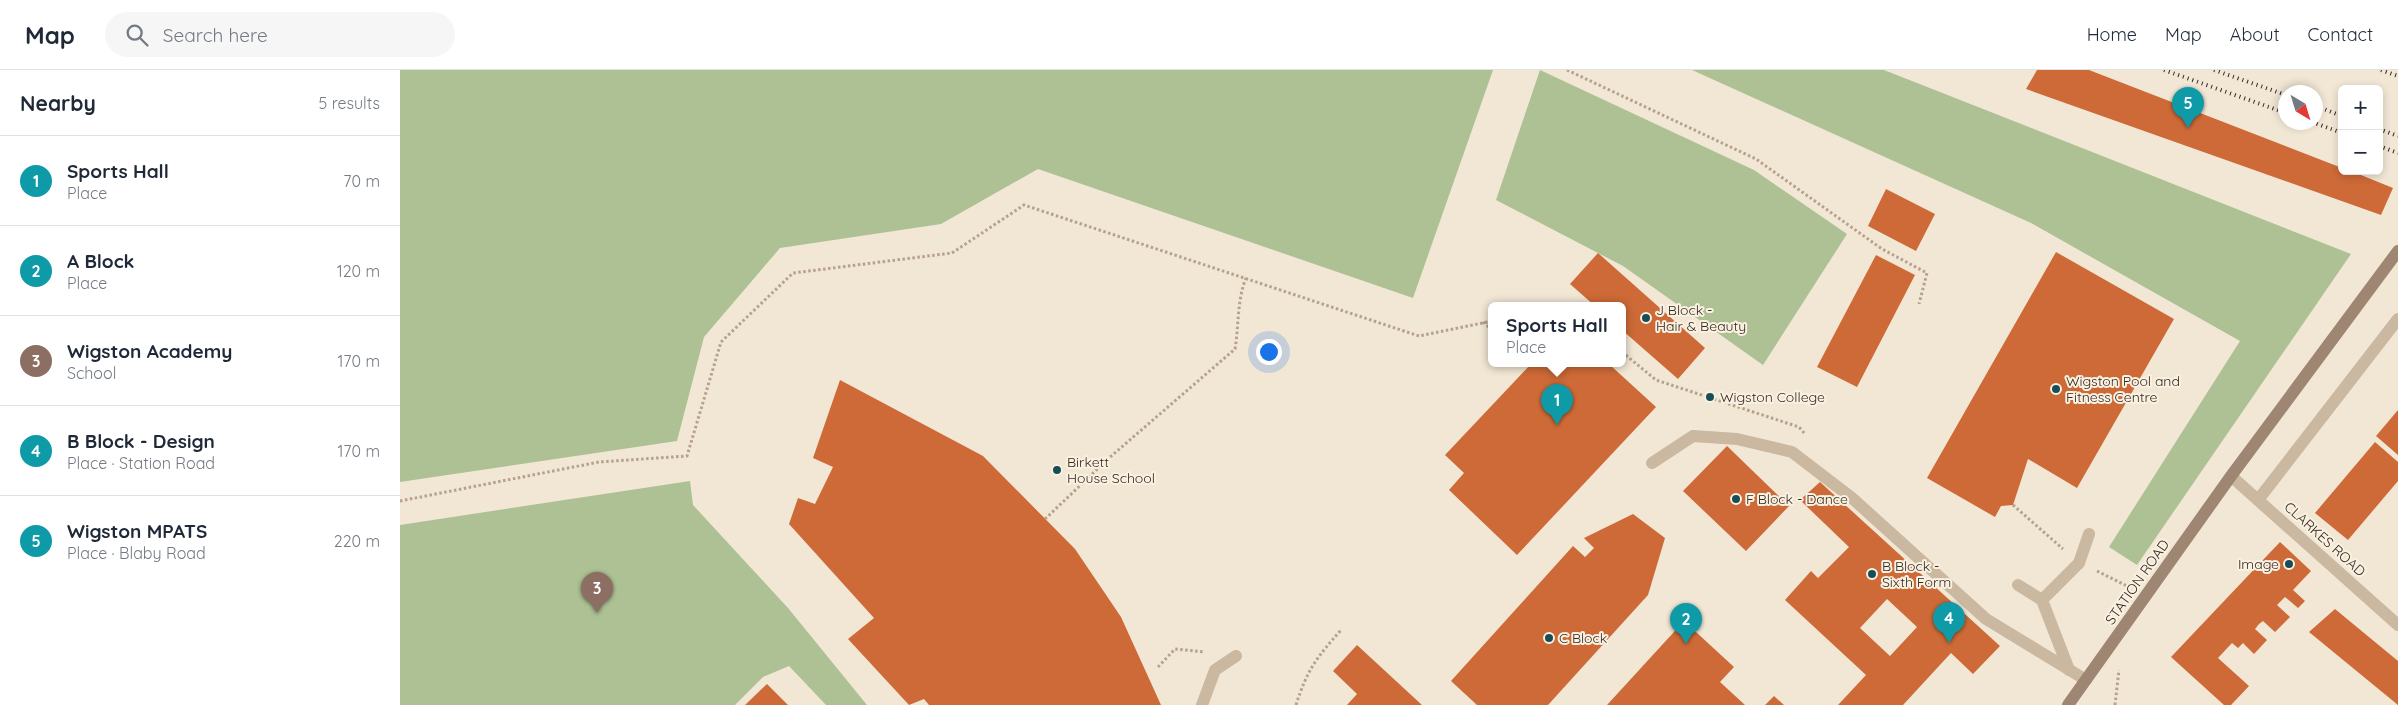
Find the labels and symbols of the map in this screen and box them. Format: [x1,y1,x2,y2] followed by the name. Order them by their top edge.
[2278,85,2323,130] north arrow
[2172,87,2204,128] pin: 5
[1656,301,1746,335] place label: J Block - Hair & Beauty
[1640,312,1652,324] marker: J Block - Hair & Beauty
[1256,339,1282,365] your location
[2066,372,2180,406] place label: Wigston Pool and Fitness Centre
[2050,383,2062,395] marker: Wigston Pool and Fitness Centre
[1541,384,1573,425] pin: 1
[1720,388,1825,406] place label: Wigston College
[1704,391,1716,403] marker: Wigston College
[1067,453,1155,487] place label: Birkett House School
[1051,464,1063,476] marker: Birkett House School
[1746,490,1848,508] place label: F Block - Dance
[1730,493,1742,505] marker: F Block - Dance
[2281,498,2369,580] street label: CLARKES ROAD
[2101,536,2173,628] street label: STATION ROAD
[2238,555,2279,573] place label: Image
[1882,557,1951,591] place label: B Block - Sixth Form
[2283,558,2295,570] marker: Image
[1866,568,1878,580] marker: B Block - Sixth Form
[581,572,613,613] pin: 3
[1933,602,1965,643] pin: 4
[1670,603,1702,644] pin: 2
[1559,629,1607,647] place label: C Block
[1543,632,1555,644] marker: C Block

